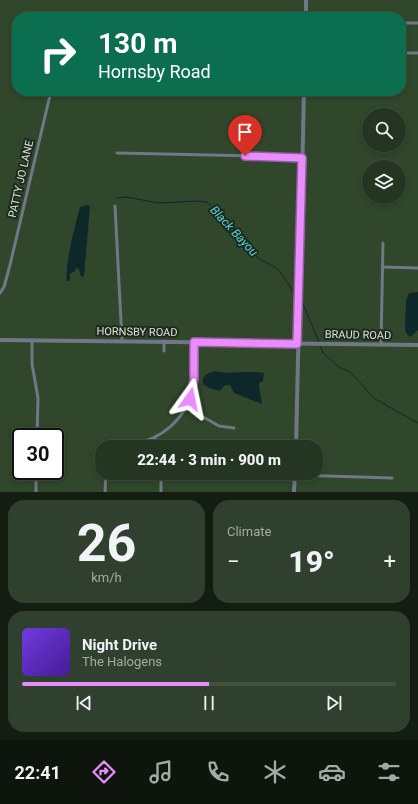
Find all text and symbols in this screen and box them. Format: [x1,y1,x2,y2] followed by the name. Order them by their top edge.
[98,27,177,60] text: 130 m
[32,28,84,80] icon: right
[98,61,211,82] text: Hornsby Road
[362,108,406,204] map controls
[362,108,406,152] button: search
[228,115,262,156] pin
[234,121,256,143] icon: arrive
[6,139,36,219] street label: PATTY JO LANE
[362,160,406,204] button: layers
[207,203,261,259] water label: Black Bayou
[96,325,178,339] street label: HORNSBY ROAD
[325,328,391,342] street label: BRAUD ROAD
[169,378,211,420] position arrow
[12,428,64,480] speed limit sign: 30
[137,451,281,469] text: 22:44 · 3 min · 900 m
[77,513,136,574] text: 26
[227,524,271,539] text: Climate
[288,544,335,579] text: 19°
[227,549,240,574] text: −
[384,549,396,574] text: +
[91,570,122,585] text: km/h
[82,636,157,654] text: Night Drive
[82,654,162,669] text: The Halogens
[73,692,95,714] icon: previous
[198,692,220,714] icon: pause
[323,692,345,714] icon: next
[90,758,118,786] icon: directions
[147,758,175,786] icon: music
[204,758,232,786] icon: phone
[261,758,289,786] icon: climate
[318,758,346,786] icon: car
[375,758,403,786] icon: filters
[15,762,61,783] text: 22:41

